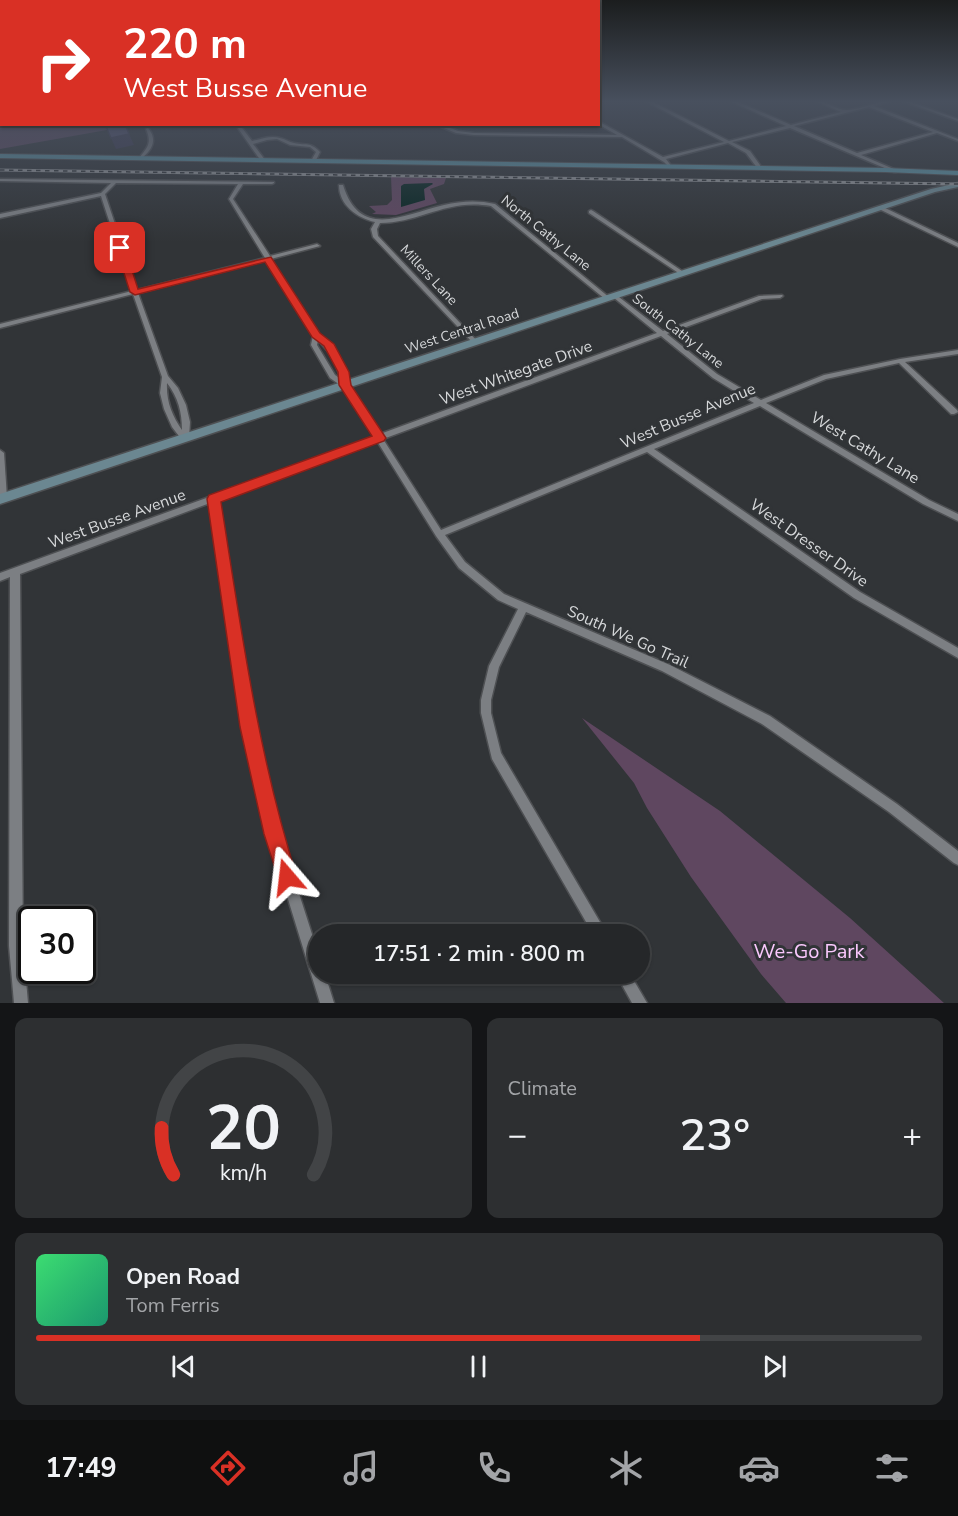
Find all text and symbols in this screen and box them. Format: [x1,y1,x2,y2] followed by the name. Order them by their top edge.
[123,16,247,73] text: 220 m
[24,24,102,102] icon: right
[123,70,367,107] text: West Busse Avenue
[497,191,595,275] street label: North Cathy Lane
[94,222,145,273] pin
[103,231,136,264] icon: arrive
[396,241,462,309] street label: Millers Lane
[628,289,728,373] street label: South Cathy Lane
[402,304,522,358] street label: West Central Road
[437,335,595,411] street label: West Whitegate Drive
[617,378,759,454] street label: West Busse Avenue
[807,407,923,489] street label: West Cathy Lane
[45,484,189,554] street label: West Busse Avenue
[745,494,873,592] street label: West Dresser Drive
[563,600,693,674] street label: South We Go Trail
[255,845,319,909] position arrow
[18,906,96,984] speed limit sign: 30
[754,938,865,965] park label: We-Go Park
[373,939,585,969] text: 17:51 · 2 min · 800 m
[508,1075,577,1102] text: Climate
[206,1086,281,1171] text: 20
[679,1105,750,1166] text: 23°
[508,1113,527,1158] text: −
[902,1113,922,1158] text: +
[220,1158,267,1188] text: km/h
[126,1262,240,1292] text: Open Road
[126,1292,220,1319] text: Tom Ferris
[167,1350,200,1383] icon: previous
[462,1350,495,1383] icon: pause
[758,1350,791,1383] icon: next
[207,1447,249,1489] icon: directions
[340,1447,382,1489] icon: music
[473,1447,515,1489] icon: phone
[605,1447,647,1489] icon: climate
[738,1447,780,1489] icon: car
[871,1447,913,1489] icon: filters
[45,1450,117,1487] text: 17:49

